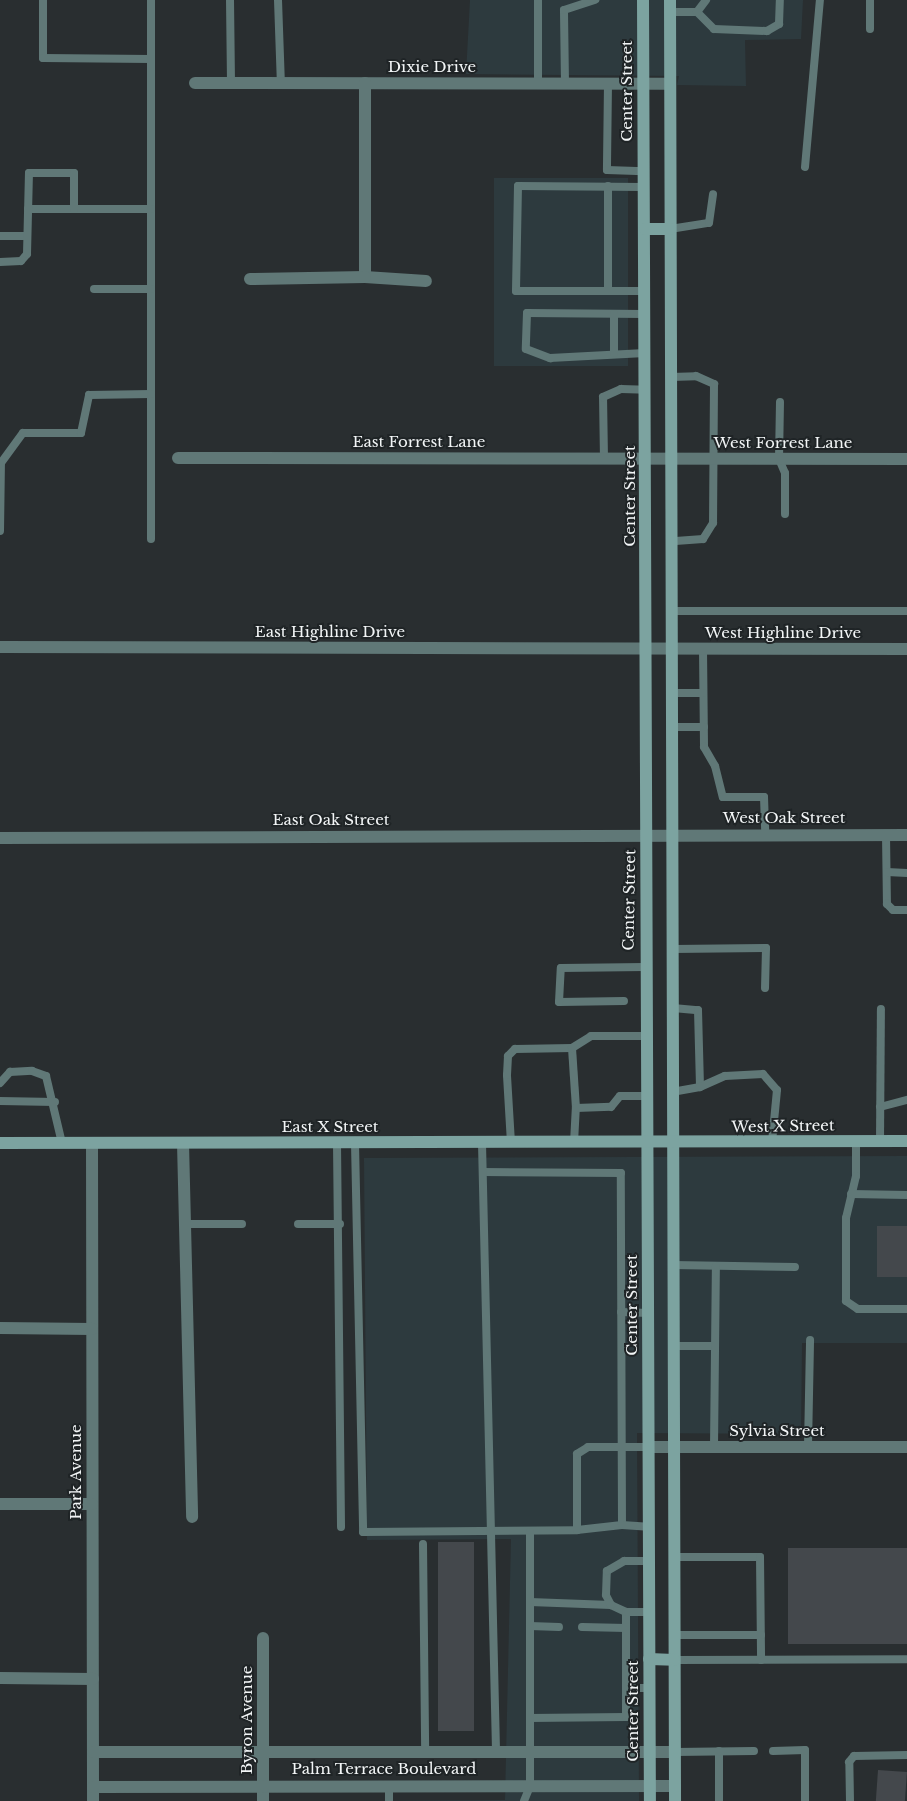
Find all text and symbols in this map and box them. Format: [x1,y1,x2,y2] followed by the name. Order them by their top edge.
[618,40,636,142] street label: Center Street
[388,58,476,76] street label: Dixie Drive
[353,433,485,451] street label: East Forrest Lane
[714,434,852,452] street label: West Forrest Lane
[621,445,639,547] street label: Center Street
[255,623,405,641] street label: East Highline Drive
[705,624,861,642] street label: West Highline Drive
[723,809,845,827] street label: West Oak Street
[272,811,390,829] street label: East Oak Street
[619,849,639,951] street label: Center Street
[731,1116,835,1136] street label: West X Street
[281,1118,379,1136] street label: East X Street
[623,1254,641,1356] street label: Center Street
[729,1422,825,1440] street label: Sylvia Street
[67,1424,85,1520] street label: Park Avenue
[624,1660,642,1762] street label: Center Street
[238,1665,256,1775] street label: Byron Avenue
[291,1760,477,1778] street label: Palm Terrace Boulevard

